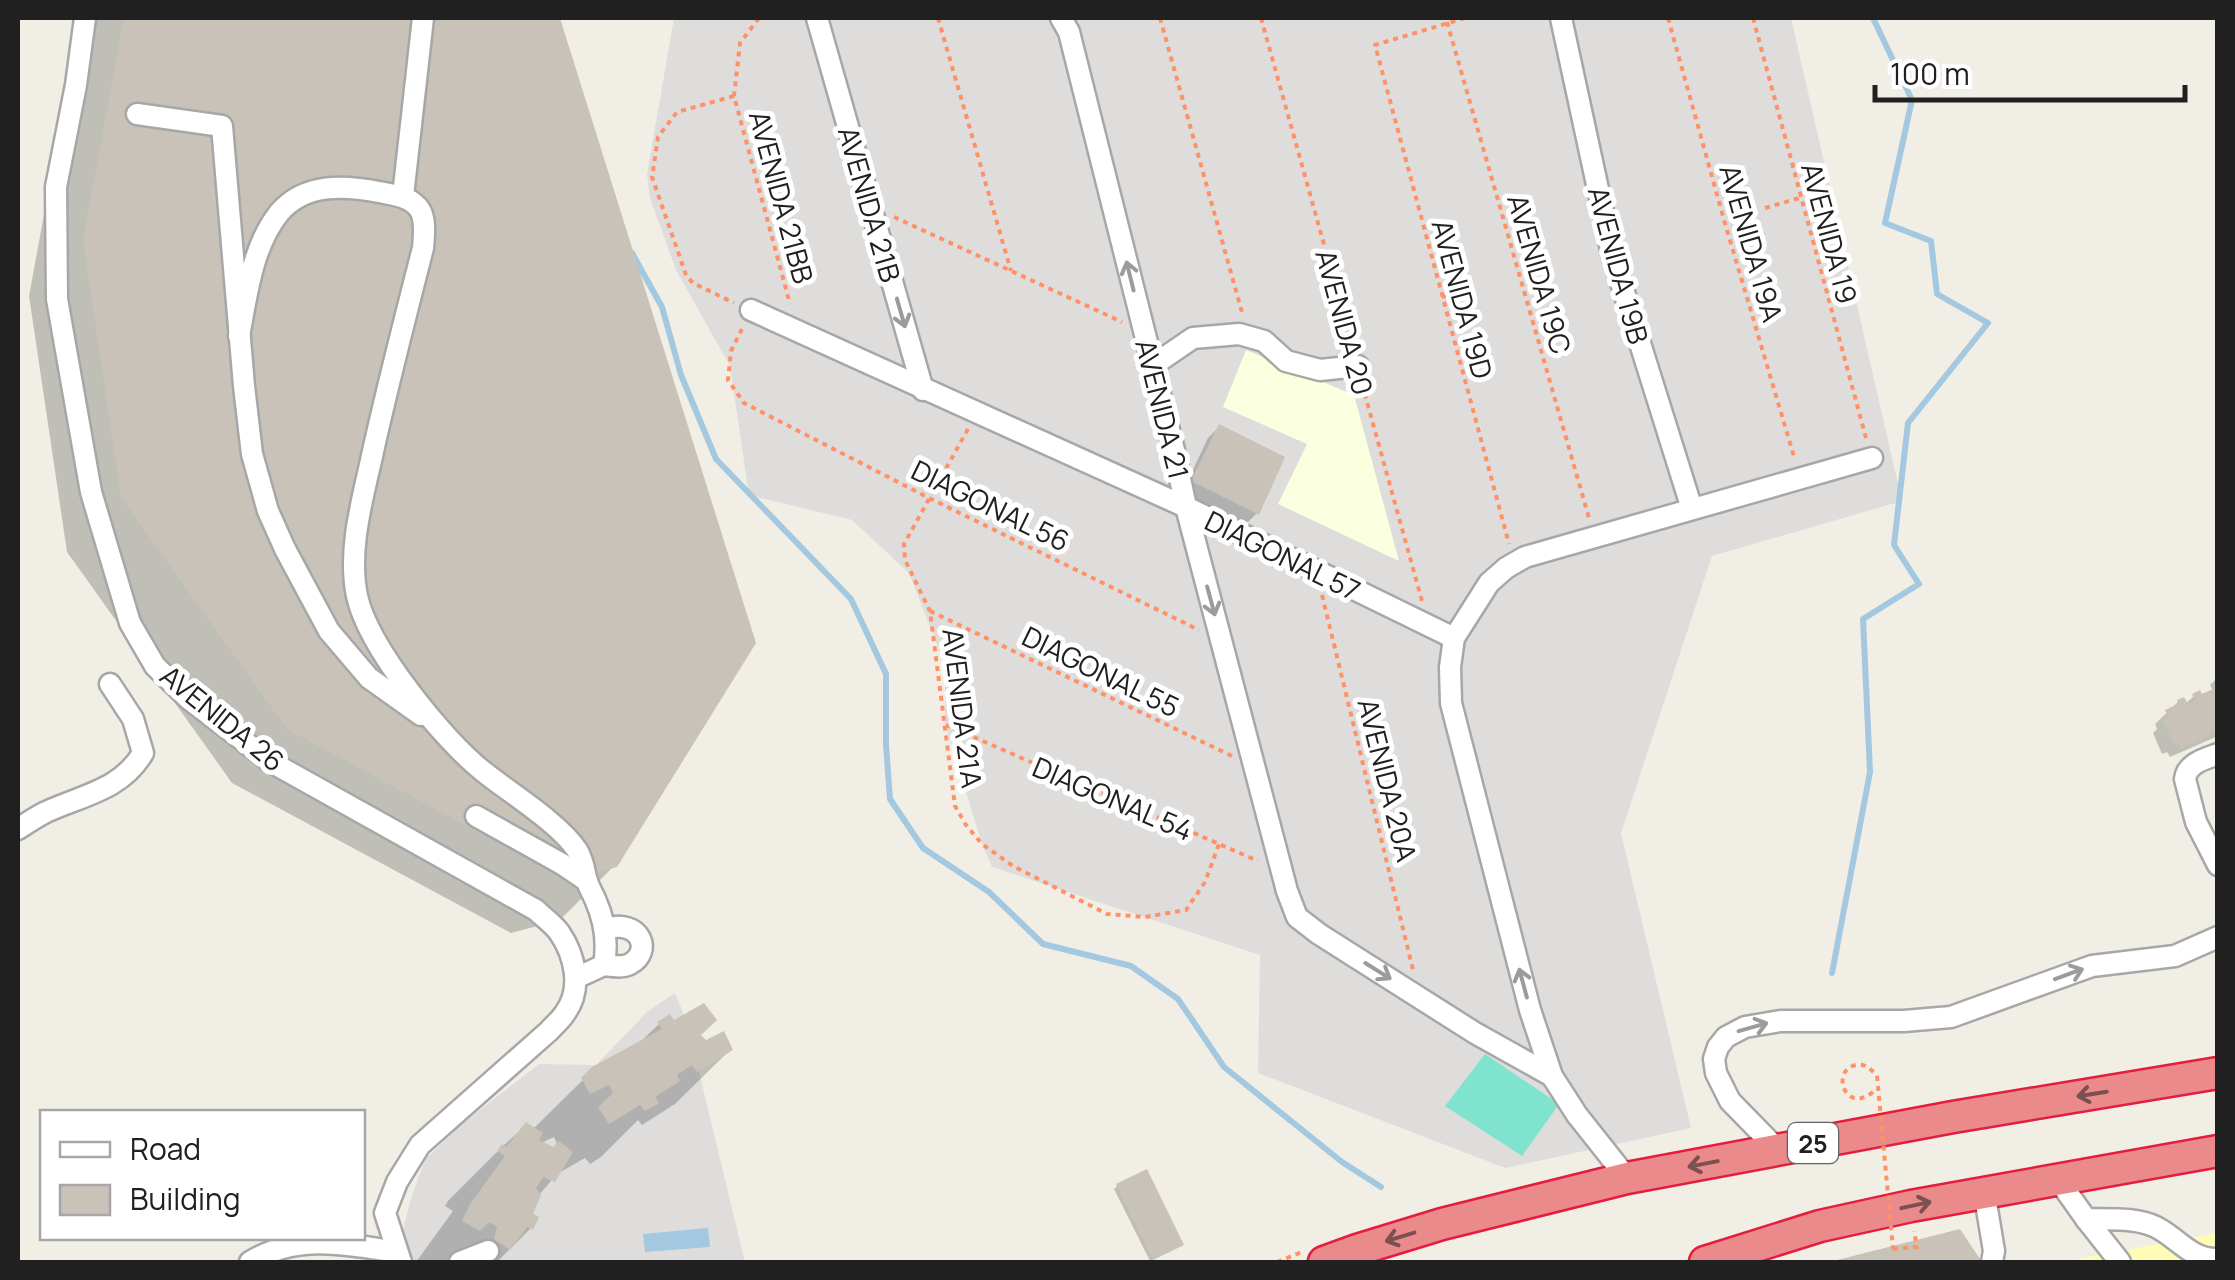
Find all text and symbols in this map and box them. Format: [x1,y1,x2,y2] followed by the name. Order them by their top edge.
[1875,40,2185,102] scale bar
[1890,53,1970,94] text: 100 m
[741,107,823,287] street label: AVENIDA 21BB
[830,122,910,286] street label: AVENIDA 21B
[1793,158,1867,308] street label: AVENIDA 19
[1711,160,1793,326] street label: AVENIDA 19A
[1580,182,1658,348] street label: AVENIDA 19B
[1499,190,1581,358] street label: AVENIDA 19C
[1424,215,1502,383] street label: AVENIDA 19D
[1307,245,1383,399] street label: AVENIDA 20
[1120,261,1138,293] one-way arrow
[893,297,911,329] one-way arrow
[1127,335,1199,483] street label: AVENIDA 21
[906,450,1076,560] street label: DIAGONAL 56
[1199,501,1367,609] street label: DIAGONAL 57
[1202,585,1221,616] one-way arrow
[1016,617,1186,725] street label: DIAGONAL 55
[934,626,992,790] street label: AVENIDA 21A
[153,656,293,780] street label: AVENIDA 26
[1349,695,1427,866] street label: AVENIDA 20A
[1027,747,1199,849] street label: DIAGONAL 54
[1363,961,1392,981] one-way arrow
[2052,964,2083,982] one-way arrow
[1513,968,1532,999] one-way arrow
[1736,1017,1768,1036] one-way arrow
[2076,1085,2108,1104] one-way arrow
[40,1110,365,1240] legend
[1788,1123,1838,1163] road number: 25
[130,1128,201,1169] text: Road
[1687,1155,1720,1174] one-way arrow
[130,1178,241,1219] text: Building
[1899,1194,1931,1213] one-way arrow
[1384,1229,1416,1247] one-way arrow

